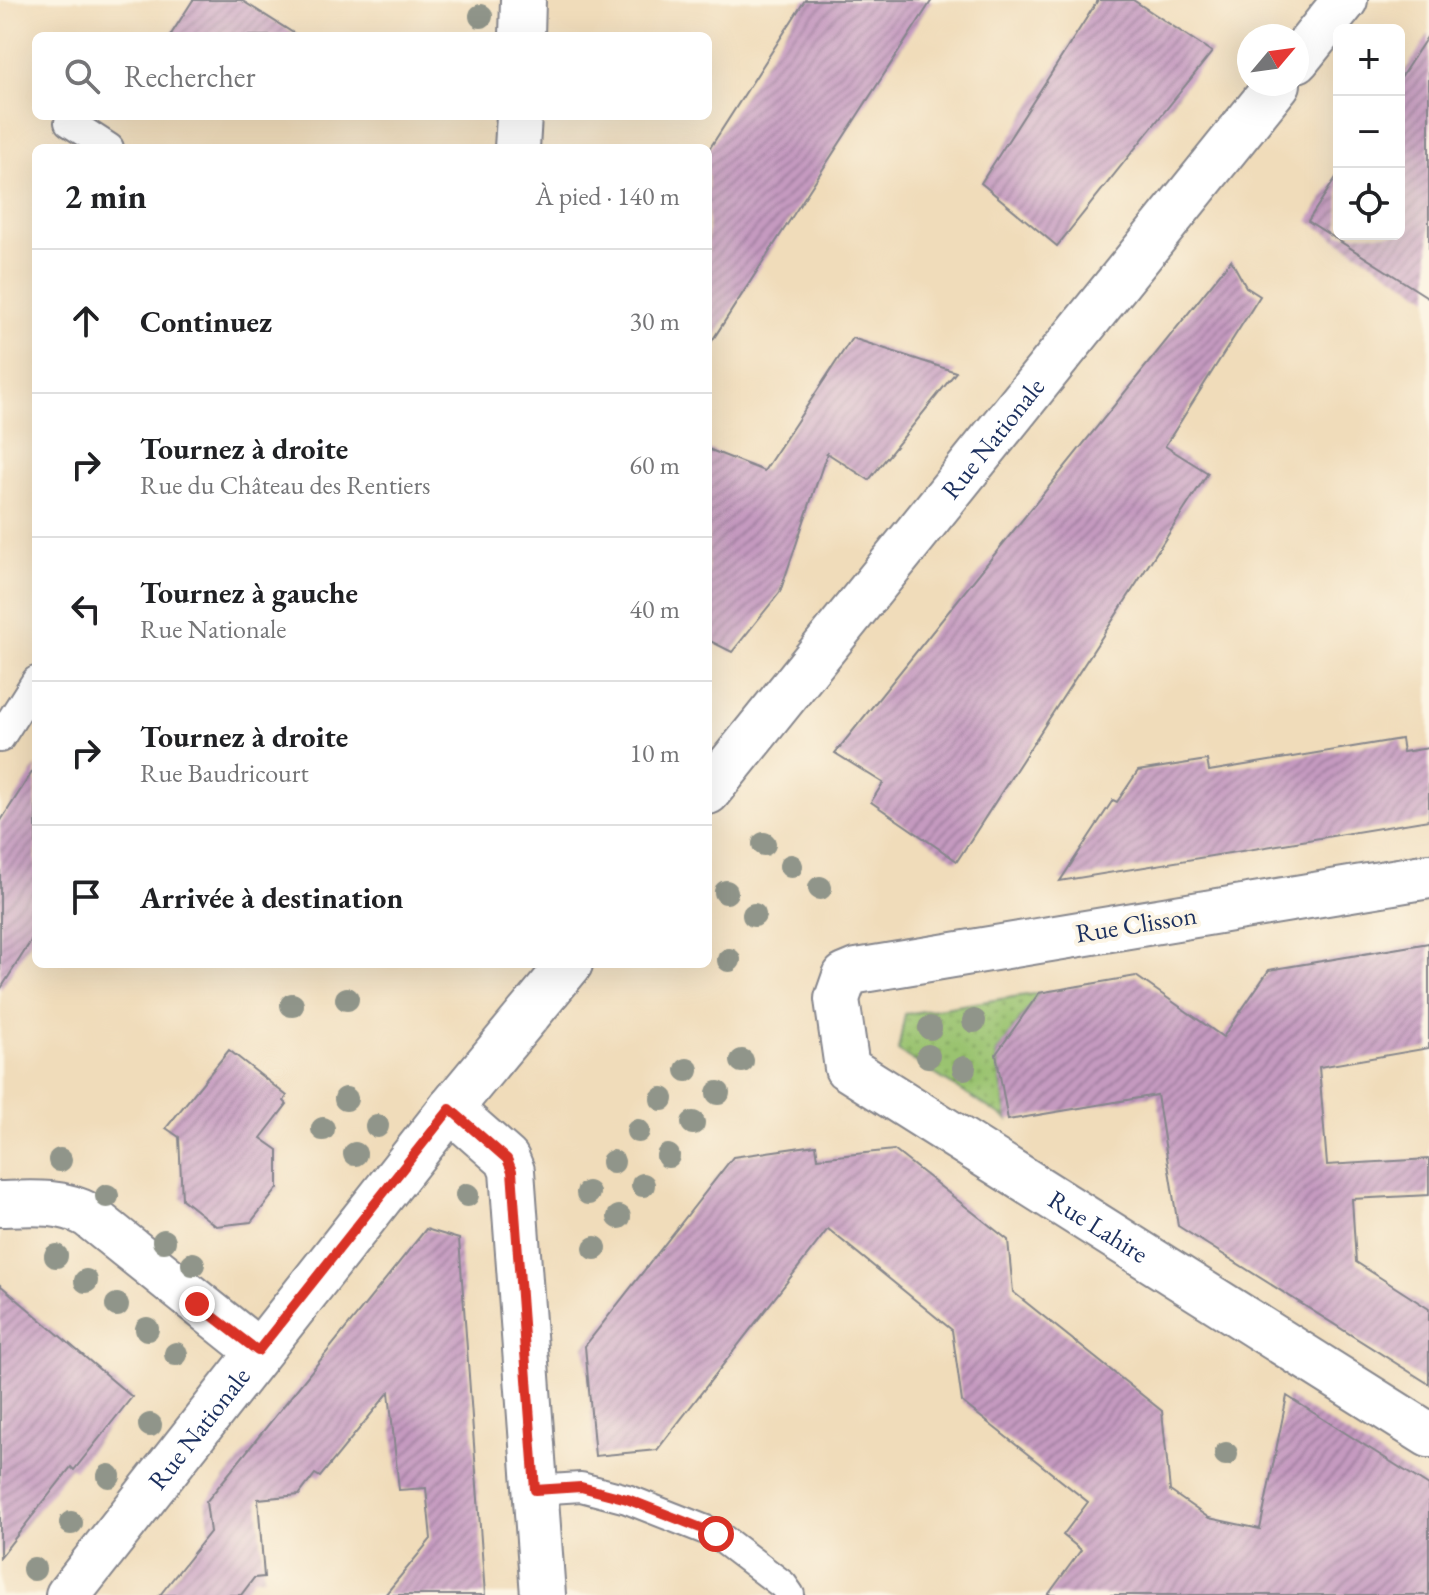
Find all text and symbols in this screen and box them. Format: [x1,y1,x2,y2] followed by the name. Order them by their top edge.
[1237,24,1309,96] north arrow
[1333,24,1405,240] map controls
[1333,24,1405,96] button: +
[32,32,712,120] search box
[60,54,104,98] icon: search
[124,57,256,96] text: Rechercher
[1333,96,1405,168] button: −
[1333,168,1405,240] button: locate
[64,174,147,218] text: 2 min
[535,179,680,213] text: À pied · 140 m
[64,299,108,343] icon: ahead
[140,302,272,341] text: Continuez
[630,304,680,338] text: 30 m
[934,371,1052,506] street label: Rue Nationale
[140,429,348,468] text: Tournez à droite
[64,443,108,487] icon: right
[630,448,680,482] text: 60 m
[140,468,431,502] text: Rue du Château des Rentiers
[140,573,358,612] text: Tournez à gauche
[64,587,108,631] icon: left
[630,592,680,626] text: 40 m
[140,612,286,646] text: Rue Nationale
[140,717,348,756] text: Tournez à droite
[64,731,108,775] icon: right
[630,736,680,770] text: 10 m
[140,756,309,790] text: Rue Baudricourt
[64,875,108,919] icon: arrive
[140,878,403,917] text: Arrivée à destination
[1073,898,1199,950] street label: Rue Clisson
[1042,1182,1155,1271] street label: Rue Lahire
[179,1286,215,1322] route end
[140,1360,258,1496] street label: Rue Nationale
[698,1516,734,1552] route start

